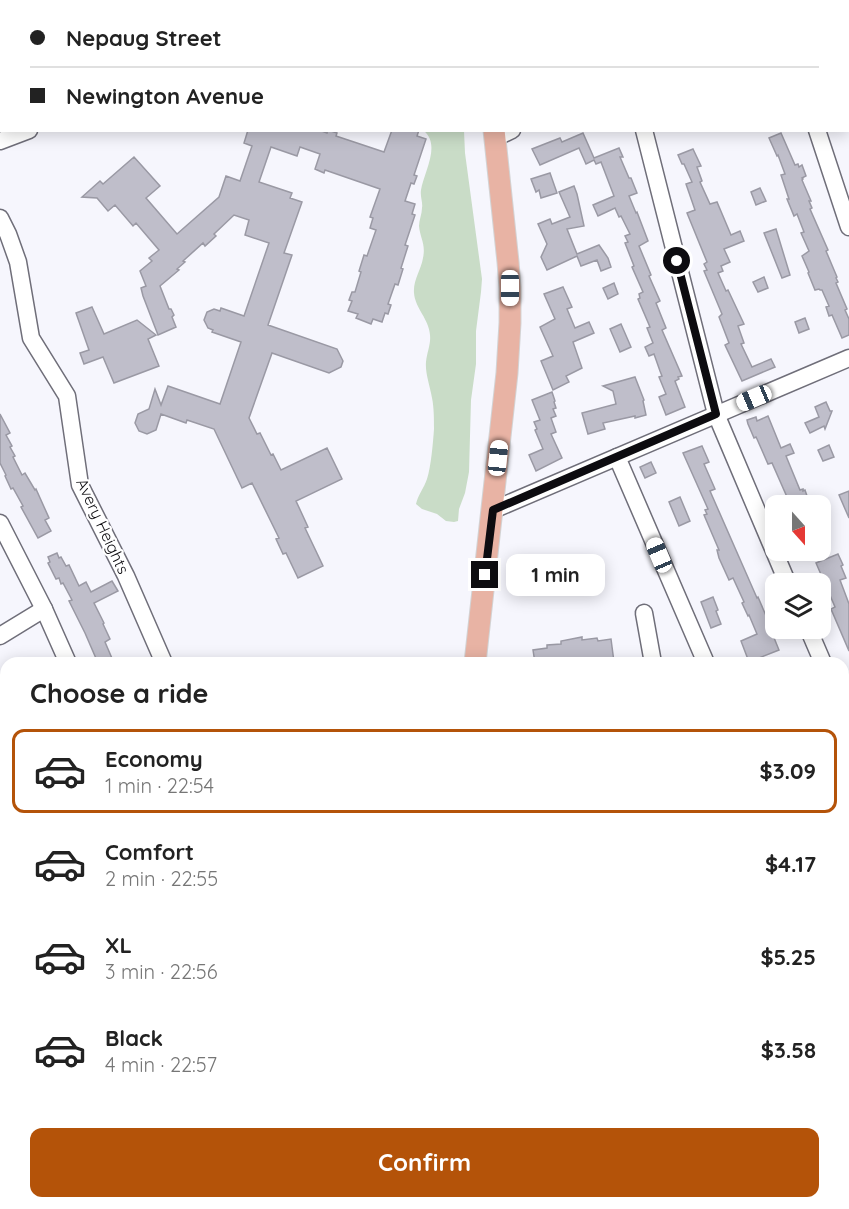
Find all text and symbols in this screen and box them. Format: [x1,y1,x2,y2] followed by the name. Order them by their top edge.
[66,24,222,52] text: Nepaug Street
[66,82,264,110] text: Newington Avenue
[663,247,690,274] route start
[501,270,519,306] car
[734,383,774,413] car
[487,439,509,477] car
[72,475,134,577] street label: Avery Heights
[765,495,831,561] north arrow
[765,495,831,639] map controls
[644,535,674,575] car
[506,554,605,596] callout: 1 min
[471,561,498,588] route end
[531,562,580,587] text: 1 min
[765,573,831,639] button: layers
[30,676,208,710] text: Choose a ride
[33,744,87,798] icon: car
[105,745,203,773] text: Economy
[760,757,816,785] text: $3.09
[105,773,214,798] text: 1 min · 22:54
[33,837,87,891] icon: car
[105,838,194,866] text: Comfort
[765,850,816,878] text: $4.17
[105,866,218,891] text: 2 min · 22:55
[33,930,87,984] icon: car
[105,931,132,959] text: XL
[760,943,816,971] text: $5.25
[105,959,217,984] text: 3 min · 22:56
[33,1023,87,1077] icon: car
[105,1024,163,1052] text: Black
[761,1036,816,1064] text: $3.58
[105,1052,217,1077] text: 4 min · 22:57
[30,1128,819,1197] button: Confirm

